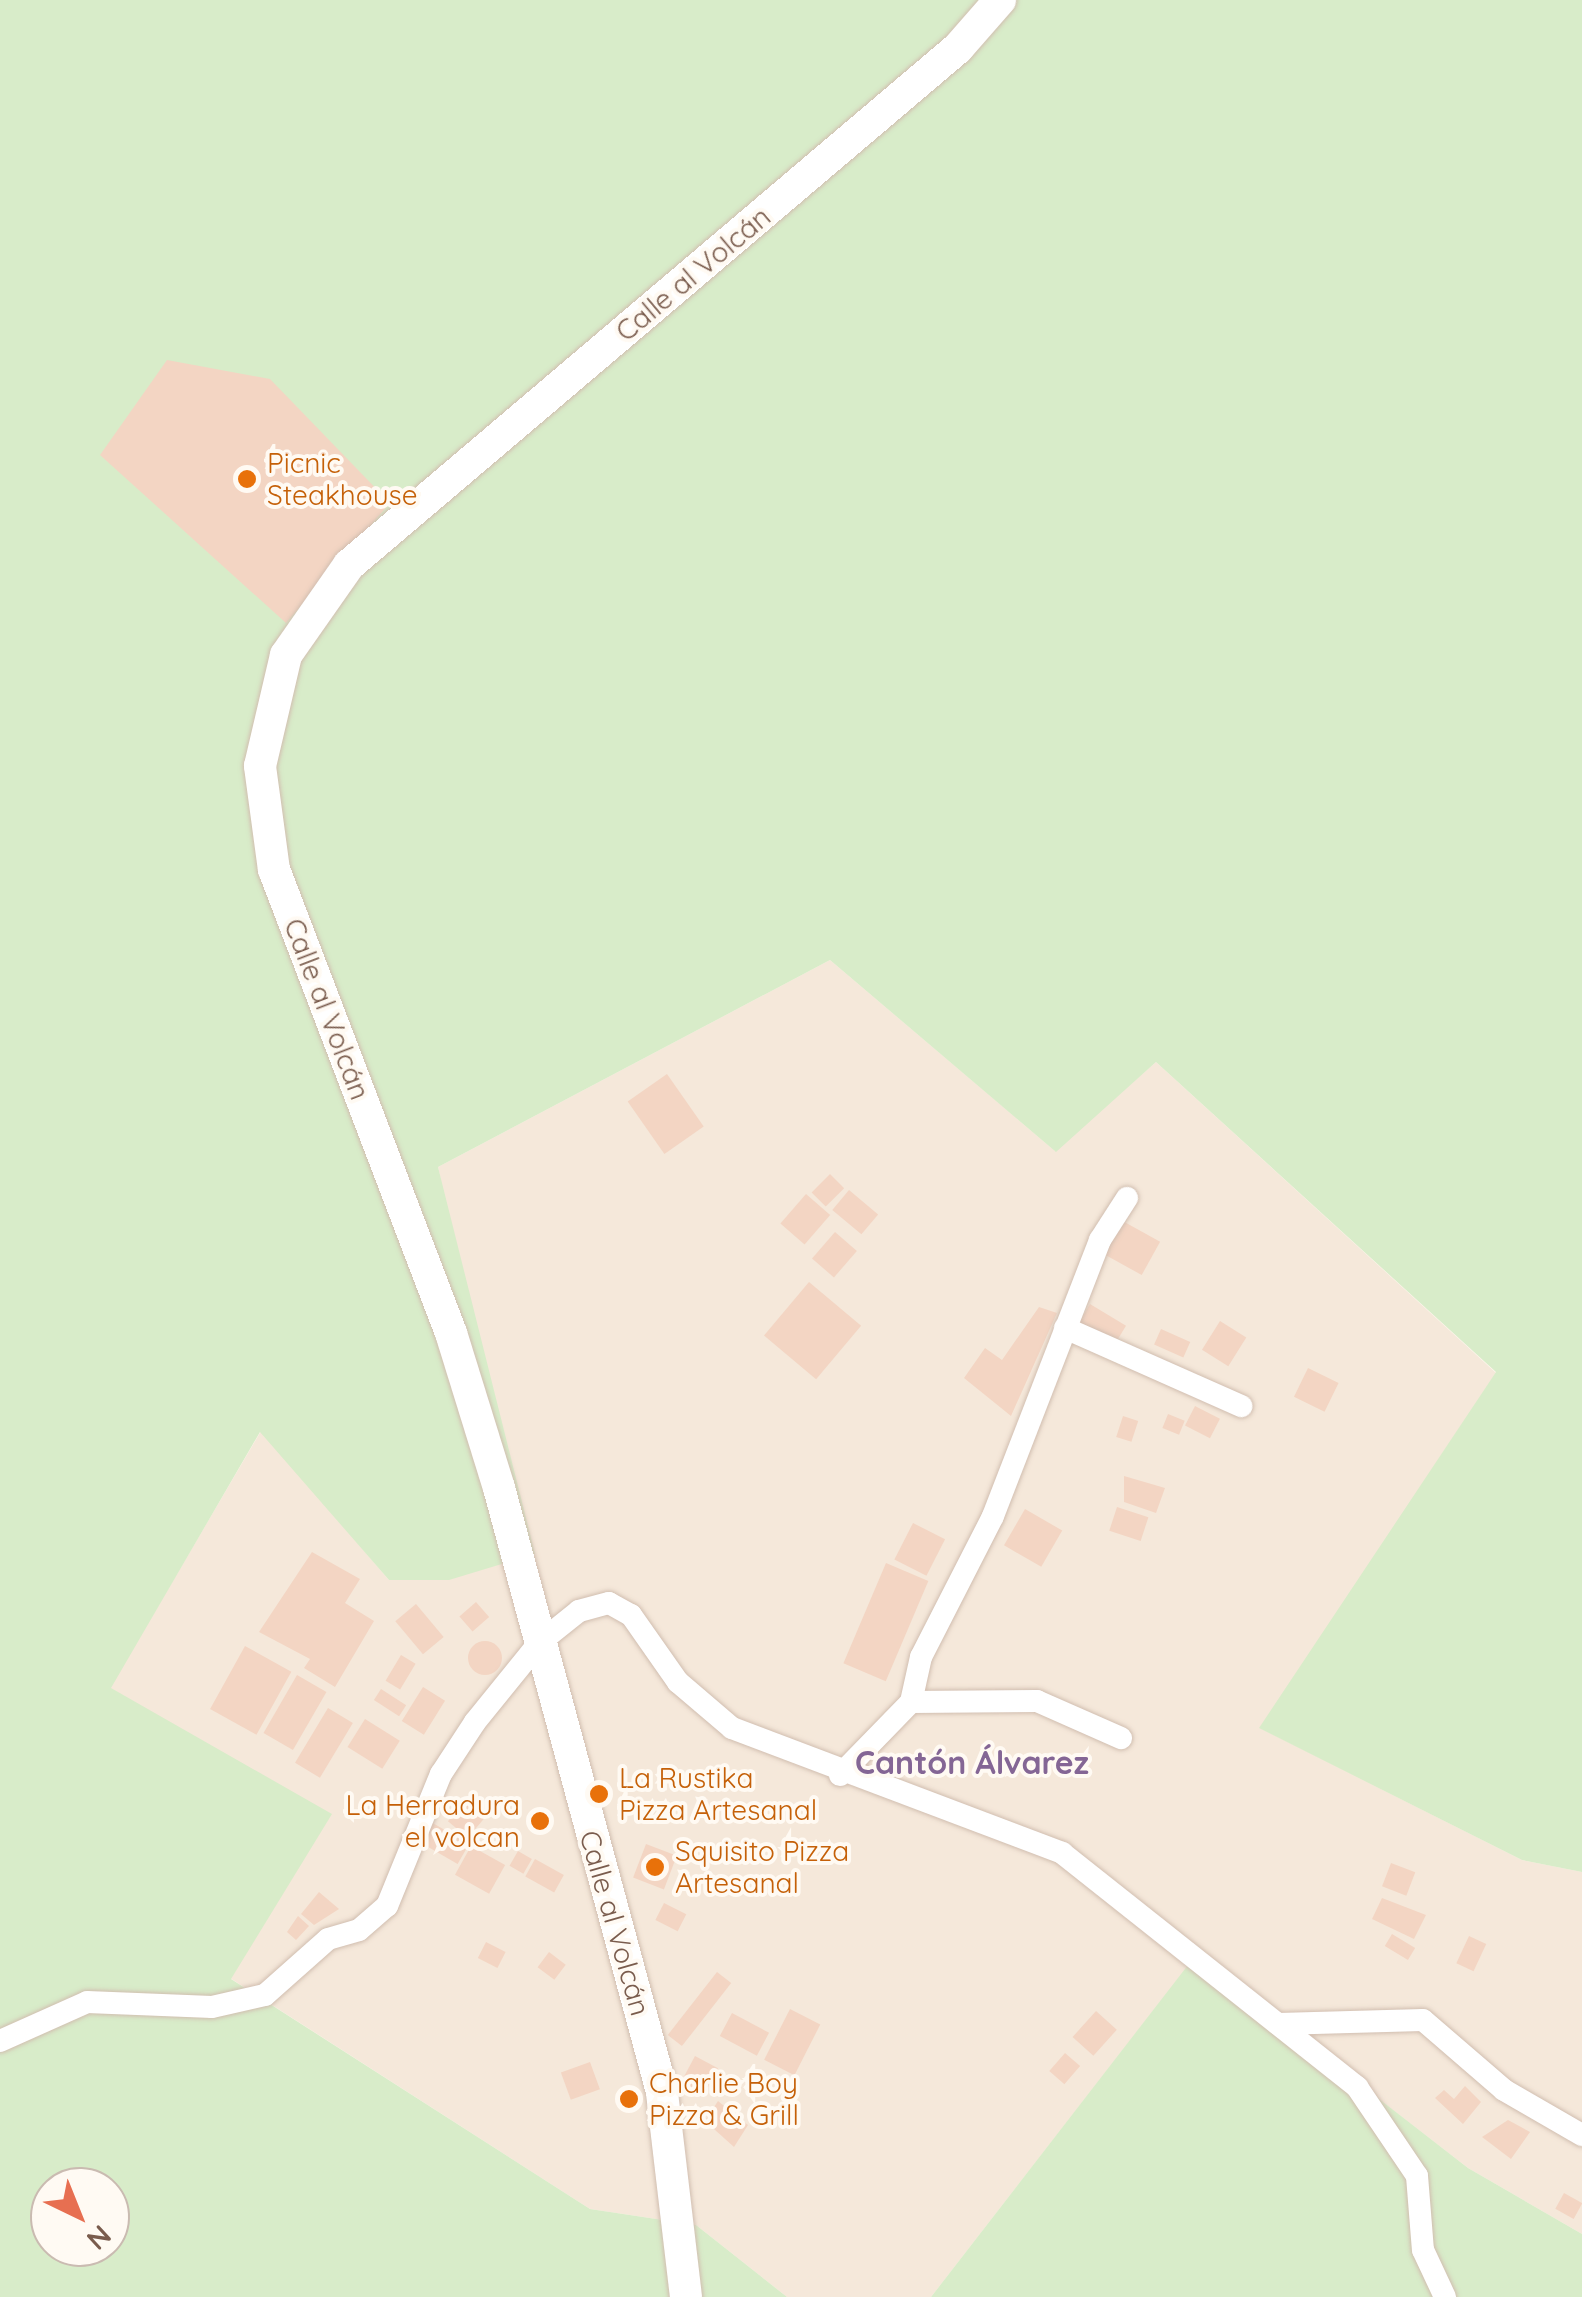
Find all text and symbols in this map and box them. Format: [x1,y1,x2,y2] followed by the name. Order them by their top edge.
[609,200,777,348] street label: Calle al Volcán
[267,446,418,512] place label: Picnic Steakhouse
[236,468,258,490] marker: Picnic Steakhouse
[277,914,377,1104] street label: Calle al Volcán
[855,1743,1089,1781] district label: Cantón Álvarez
[619,1761,817,1827] place label: La Rustika Pizza Artesanal
[588,1783,610,1805] marker: La Rustika Pizza Artesanal
[346,1788,520,1854] place label: La Herradura el volcan
[529,1810,551,1832] marker: La Herradura el volcan
[573,1827,657,2019] street label: Calle al Volcán
[675,1834,849,1900] place label: Squisito Pizza Artesanal
[644,1856,666,1878] marker: Squisito Pizza Artesanal
[649,2066,799,2132] place label: Charlie Boy Pizza & Grill
[618,2088,640,2110] marker: Charlie Boy Pizza & Grill
[30,2167,130,2267] north arrow
[80,2218,119,2258] text: N

